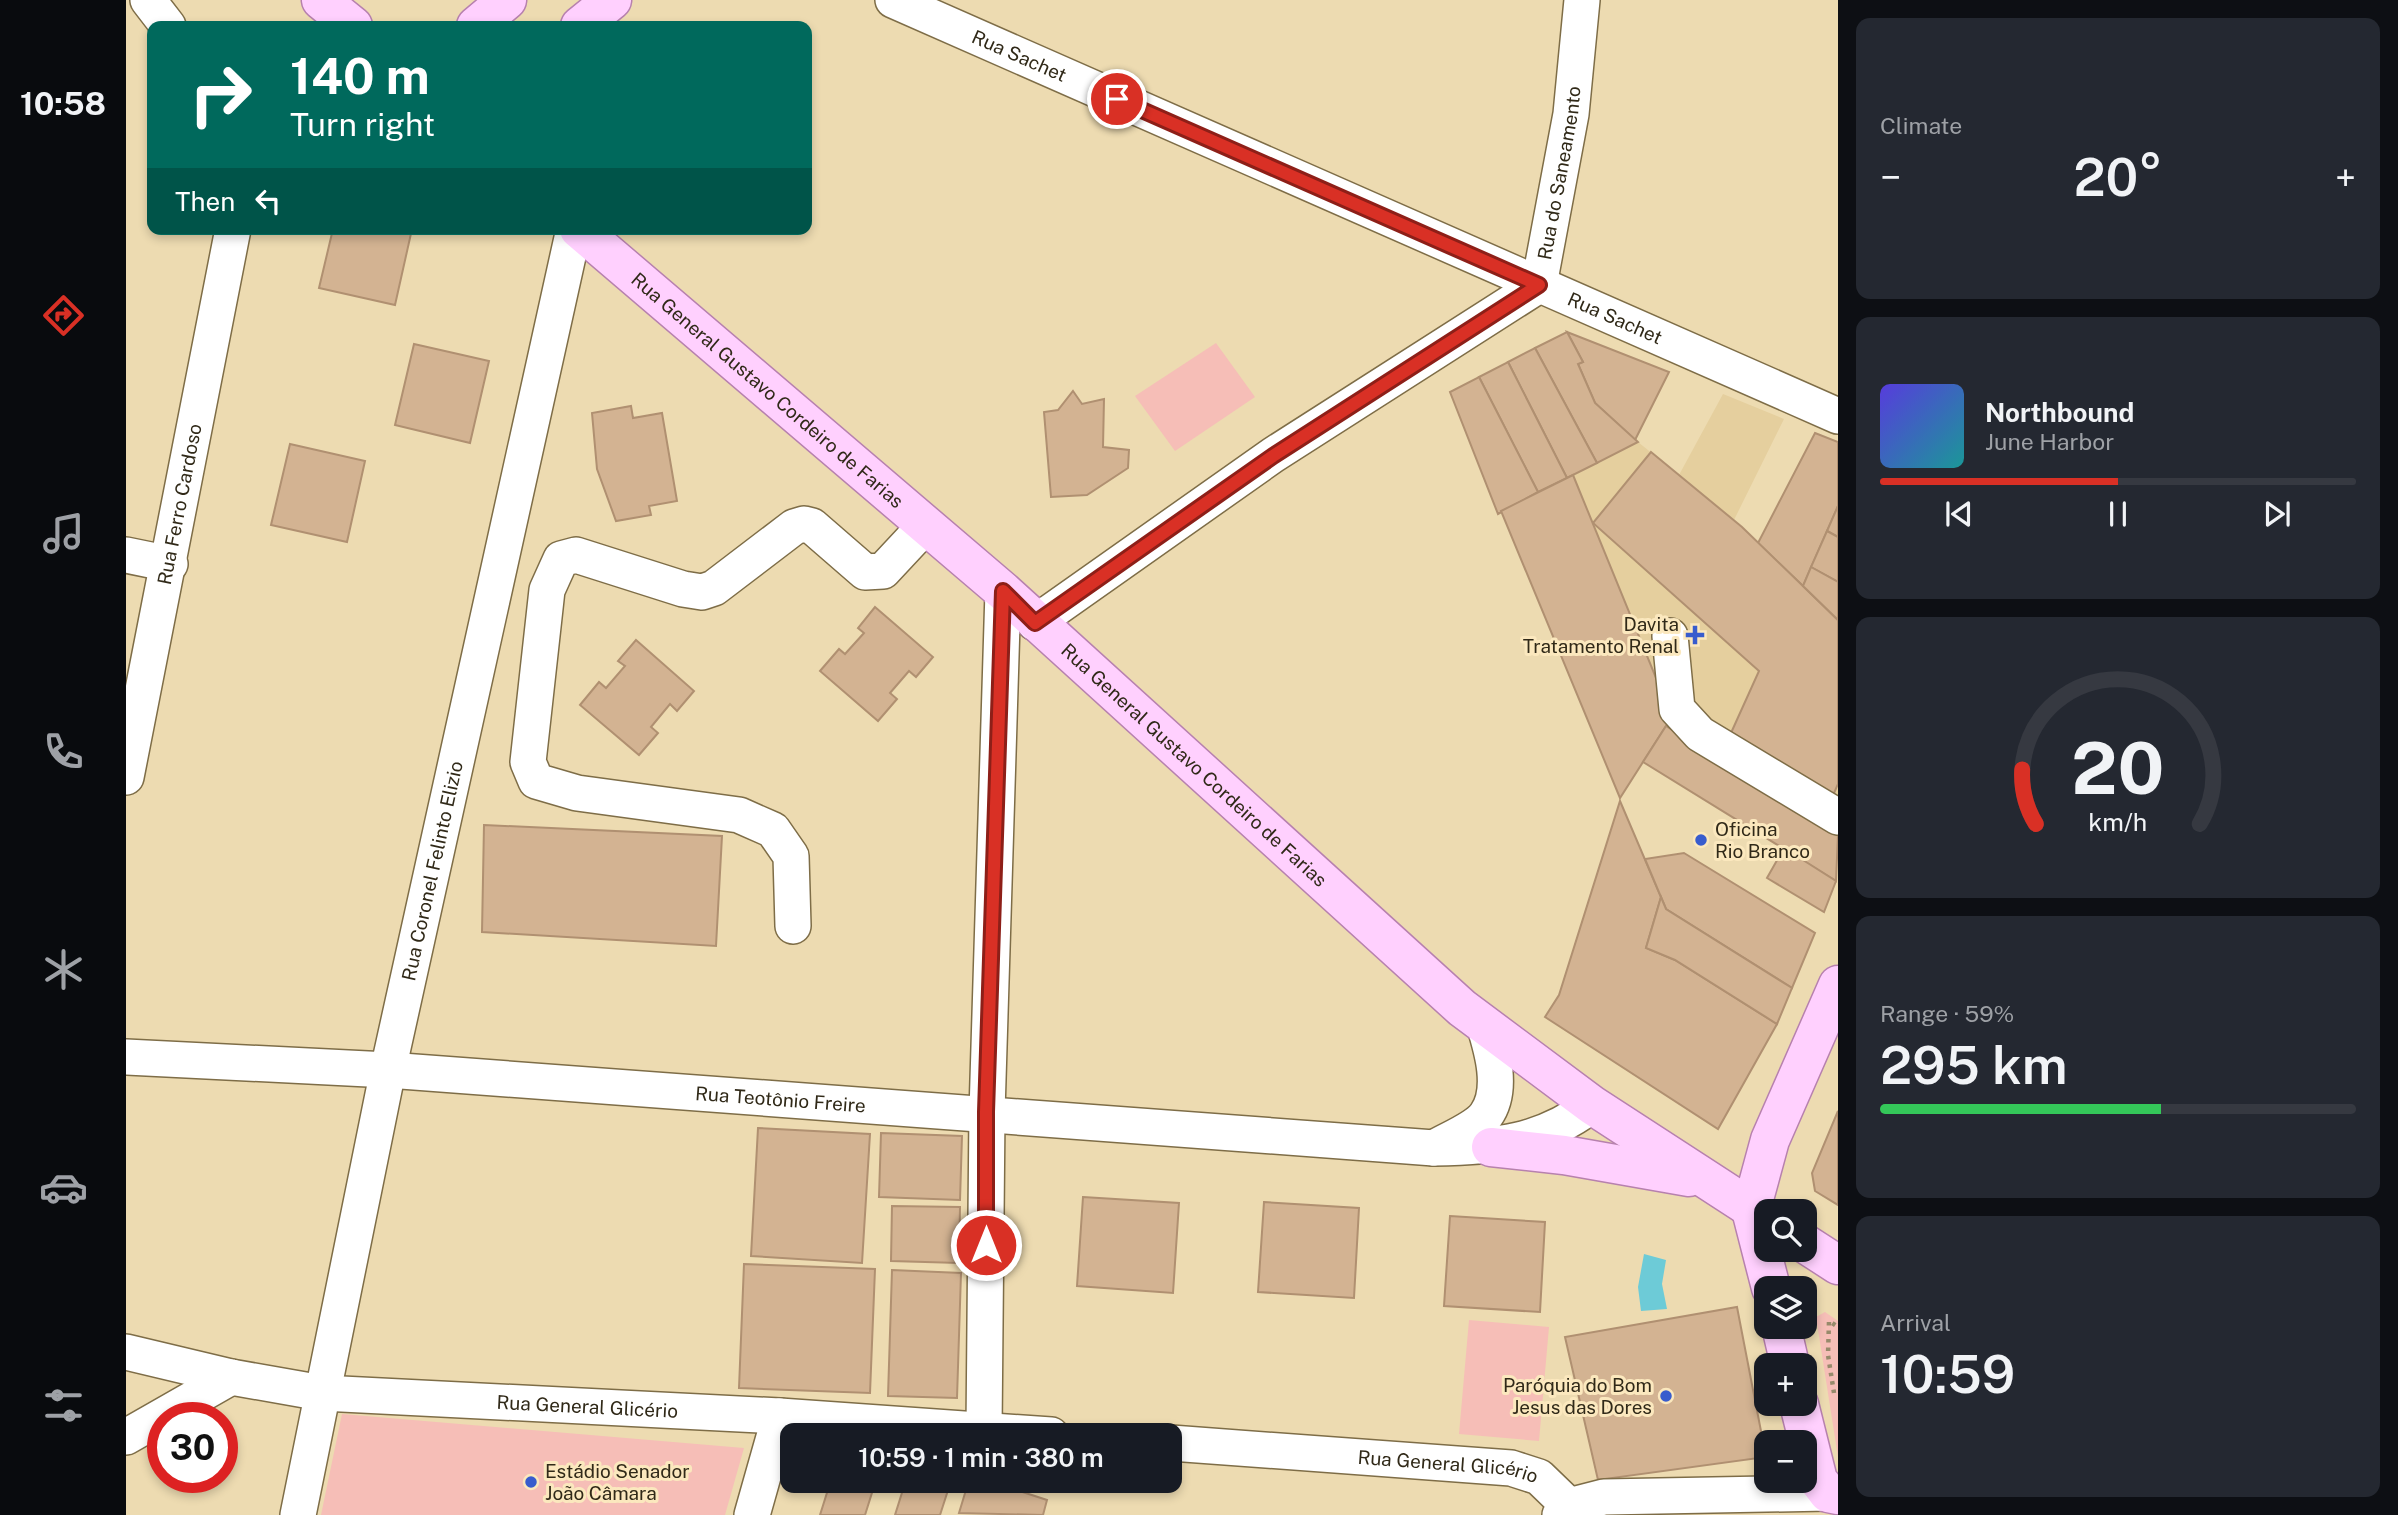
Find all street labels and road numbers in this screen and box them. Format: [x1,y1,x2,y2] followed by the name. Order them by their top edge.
[969,25,1070,86] street label: Rua Sachet
[1533,85,1585,262] street label: Rua do Saneamento
[627,268,908,512] street label: Rua General Gustavo Cordeiro de Farias
[1564,287,1666,348] street label: Rua Sachet
[153,422,206,587] street label: Rua Ferro Cardoso
[1057,639,1331,891] street label: Rua General Gustavo Cordeiro de Farias
[397,759,467,983] street label: Rua Coronel Felinto Elizio
[695,1082,867,1117] street label: Rua Teotônio Freire
[496,1391,679,1422] street label: Rua General Glicério
[1357,1446,1541,1487] street label: Rua General Glicério

